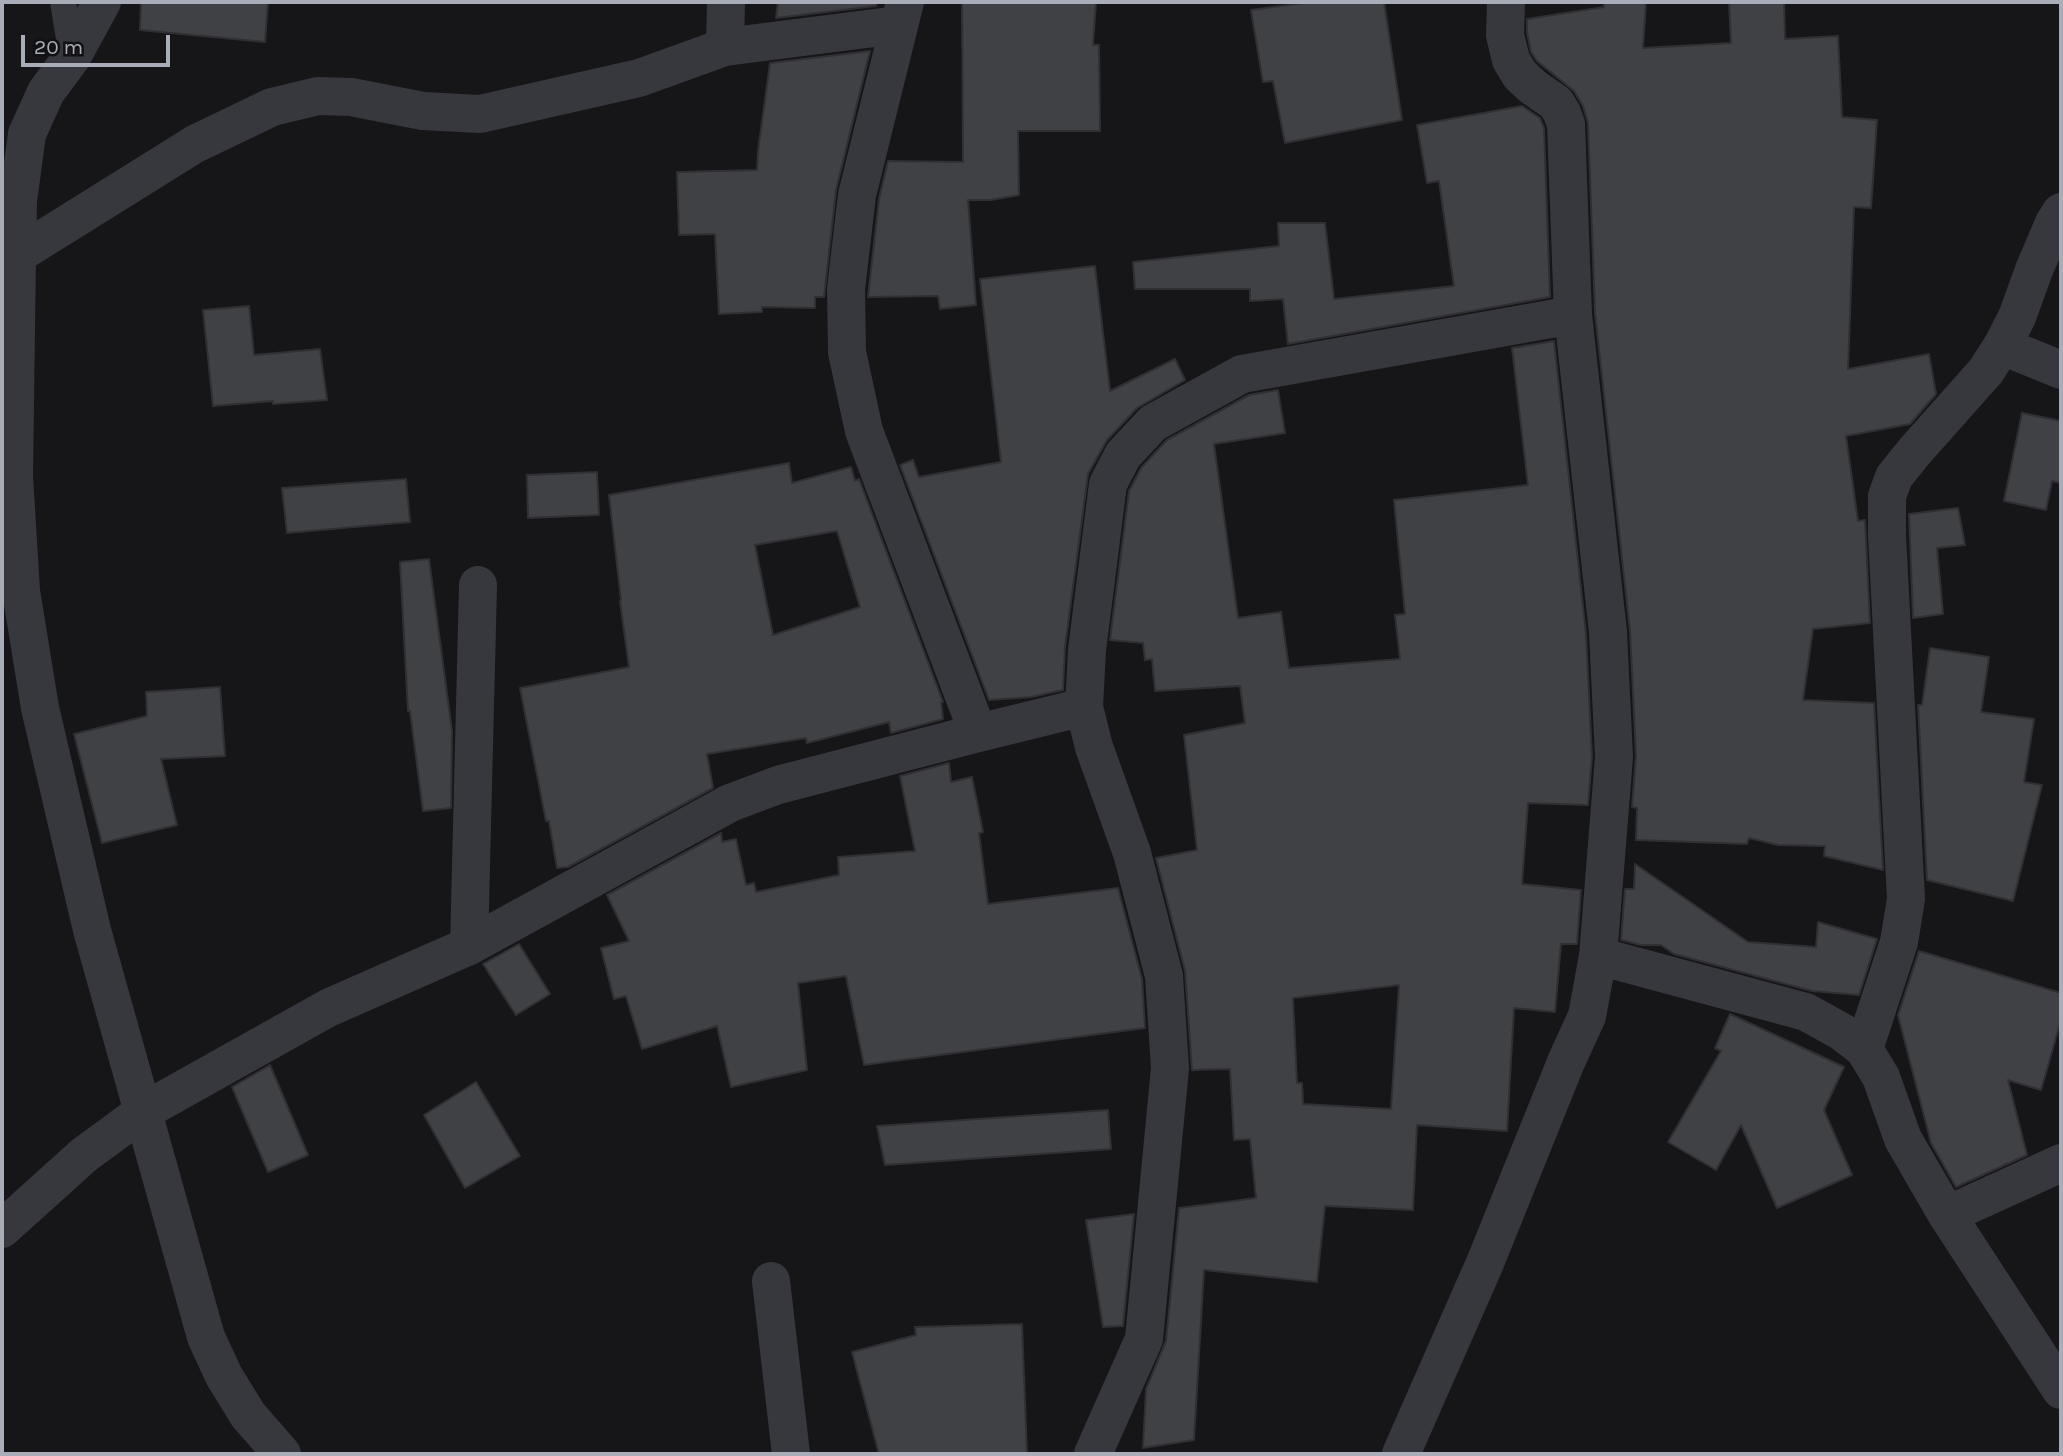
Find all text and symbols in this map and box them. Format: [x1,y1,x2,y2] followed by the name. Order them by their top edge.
[24,21,173,65] scale bar
[34,35,83,59] text: 20 m

